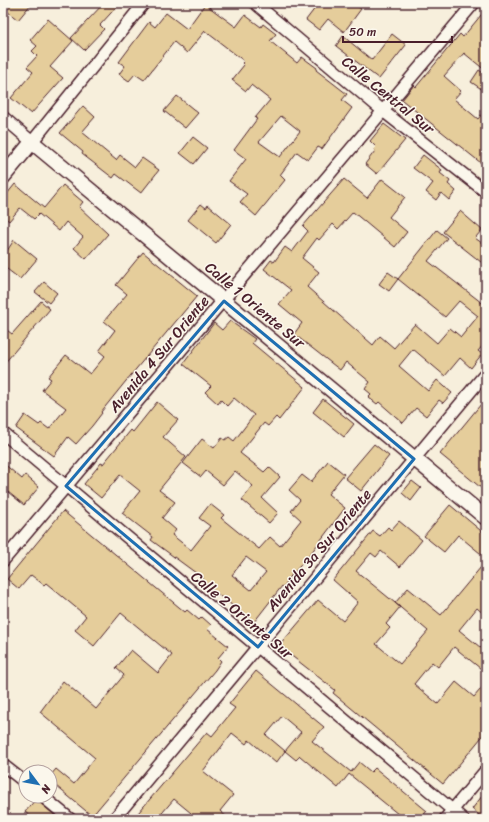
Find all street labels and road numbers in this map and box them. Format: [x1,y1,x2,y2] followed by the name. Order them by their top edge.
[336,49,441,141] street label: Calle Central Sur
[199,255,312,356] street label: Calle 1 Oriente Sur
[101,289,216,419] street label: Avenida 4 Sur Oriente
[259,483,378,618] street label: Avenida 3a Sur Oriente
[185,564,300,666] street label: Calle 2 Oriente Sur

